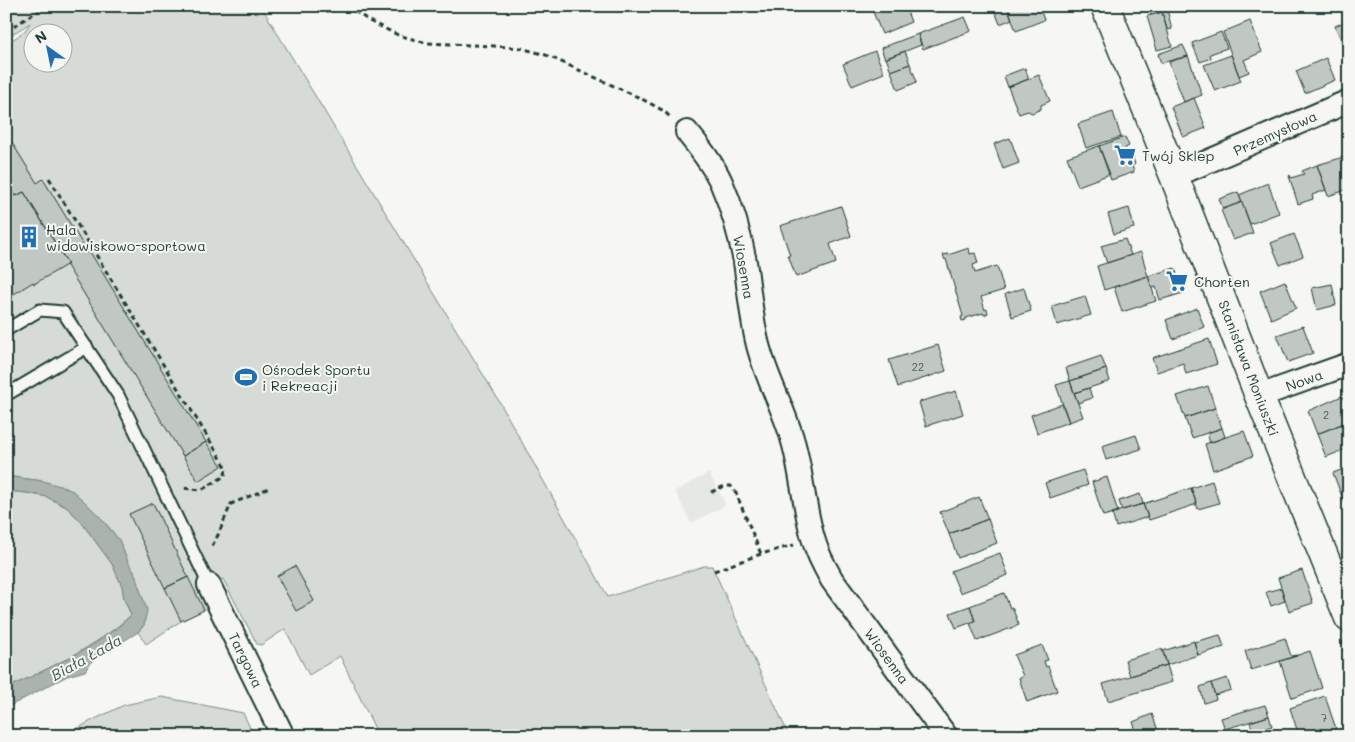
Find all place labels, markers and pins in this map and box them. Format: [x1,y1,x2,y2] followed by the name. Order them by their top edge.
[1112,142,1138,168] supermarket icon: Twój Sklep
[1142,146,1214,165] place label: Twój Sklep
[46,220,206,255] place label: Hala widowiskowo-sportowa
[16,224,42,250] building icon: Hala widowiskowo-sportowa
[1164,268,1190,294] supermarket icon: Chorten
[1194,272,1250,291] place label: Chorten
[262,360,370,395] place label: Ośrodek Sportu i Rekreacji
[233,364,259,390] sports icon: Ośrodek Sportu i Rekreacji

